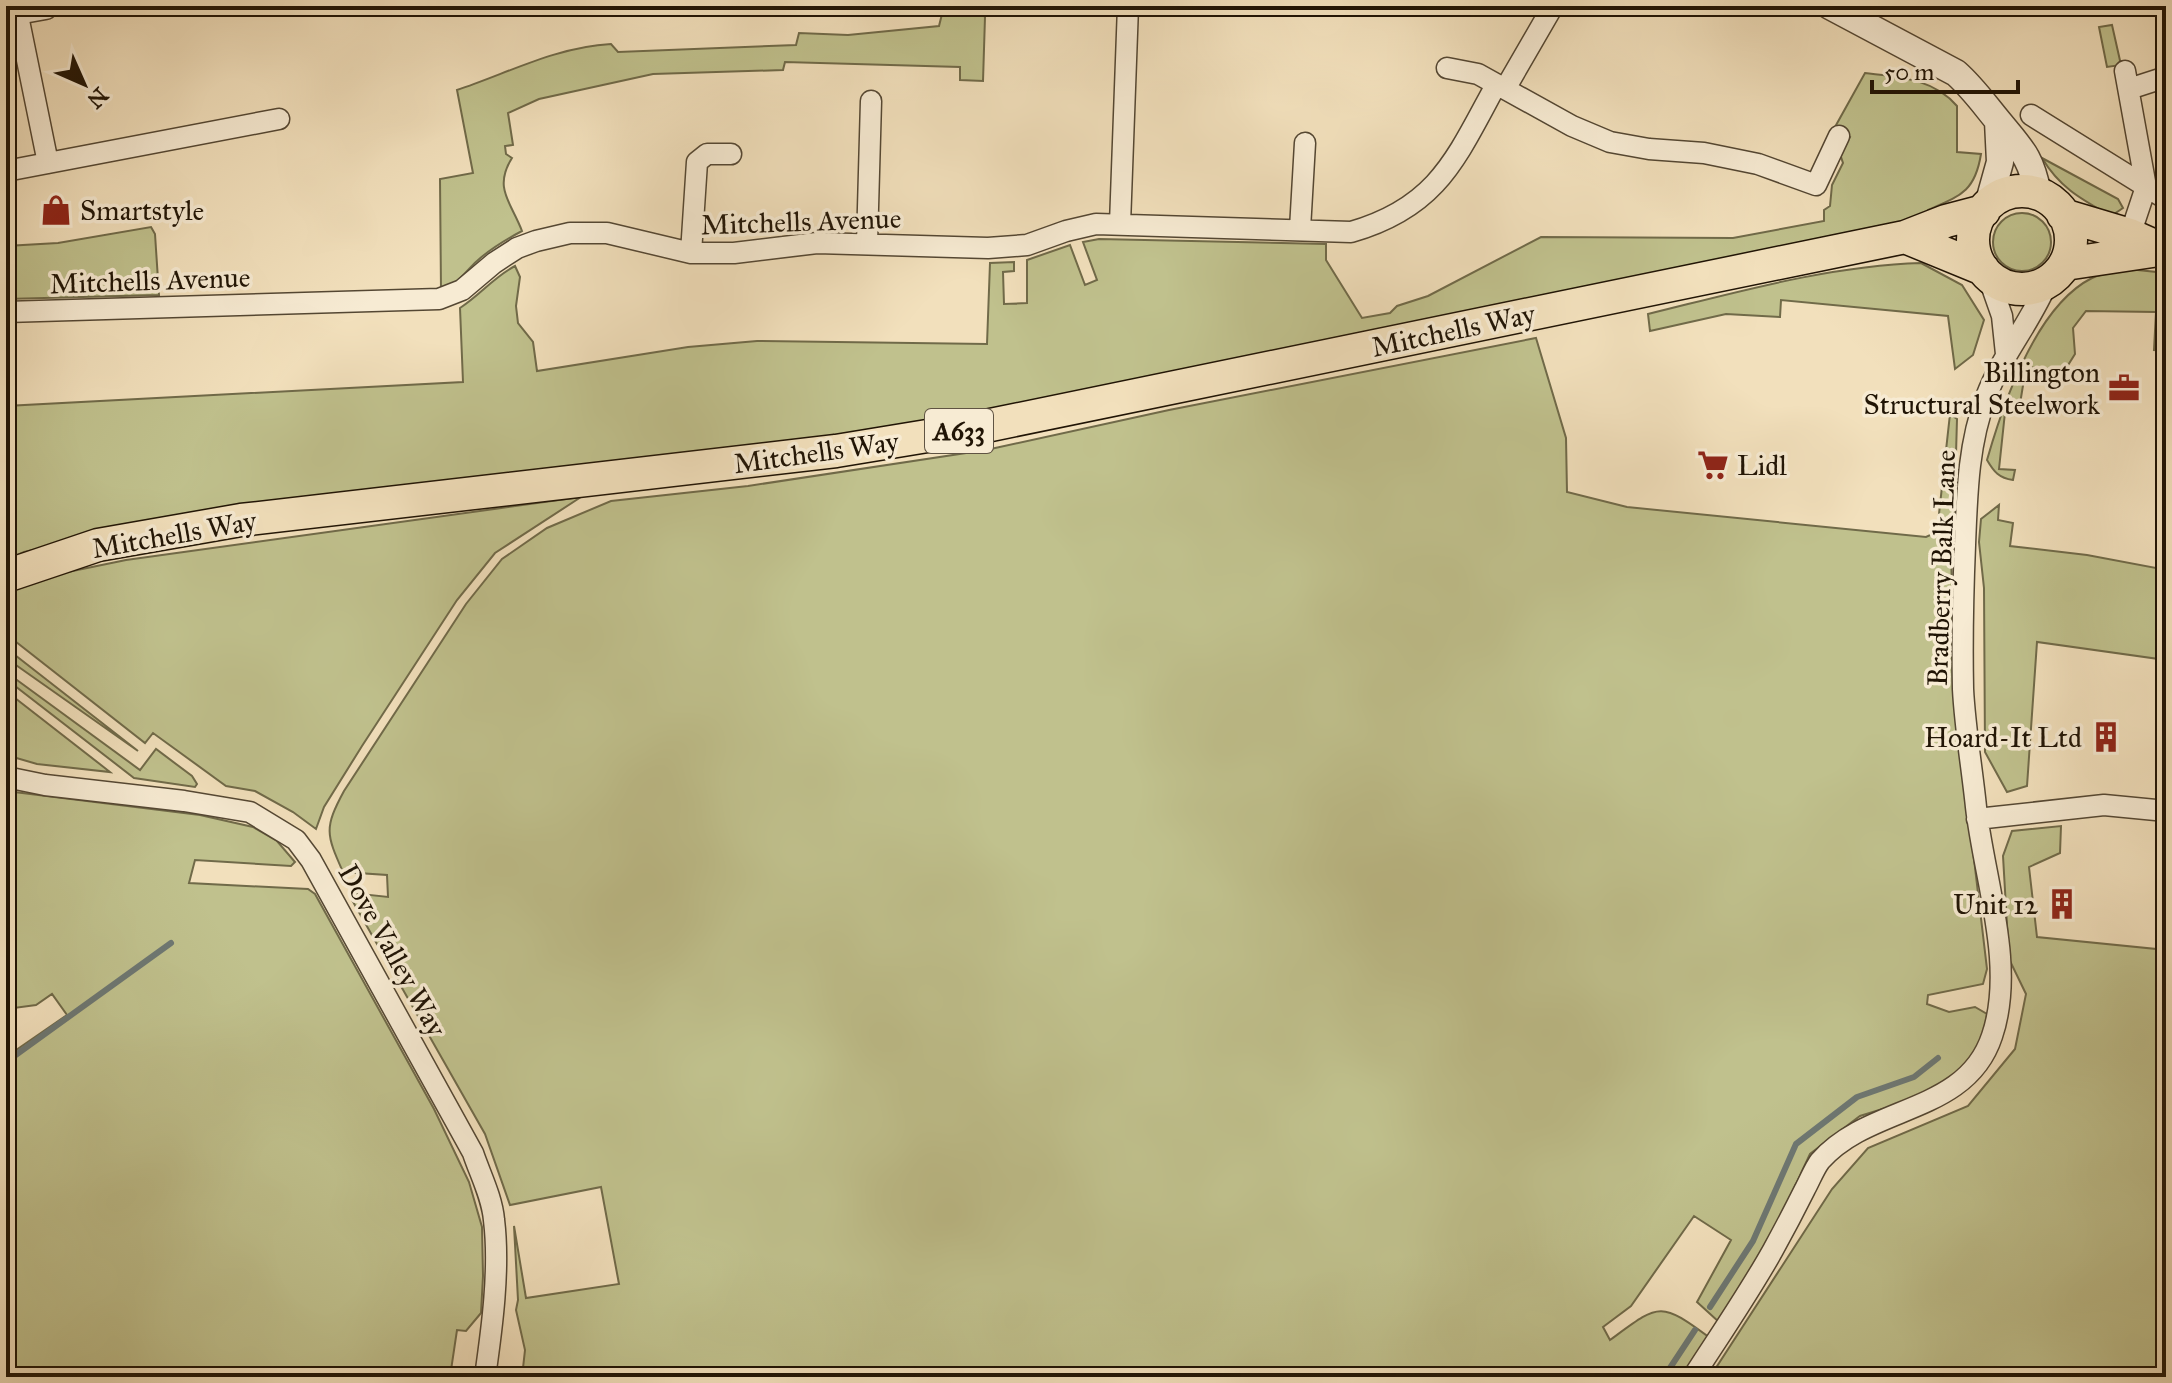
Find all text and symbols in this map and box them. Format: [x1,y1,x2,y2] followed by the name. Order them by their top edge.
[44,44,124,124] north arrow
[1872,44,2018,94] scale bar
[1884,57,1934,87] text: 50 m
[81,82,114,114] text: N
[39,193,73,227] shop icon: Smartstyle
[80,193,204,228] place label: Smartstyle
[700,201,902,242] street label: Mitchells Avenue
[49,260,251,301] street label: Mitchells Avenue
[1368,296,1539,365] street label: Mitchells Way
[1864,355,2100,422] place label: Billington Structural Steelwork
[2107,371,2141,405] office icon: Billington Structural Steelwork
[925,409,993,453] road number: A633
[731,423,902,481] street label: Mitchells Way
[1696,448,1730,482] supermarket icon: Lidl
[1737,448,1787,483] place label: Lidl
[1920,449,1963,687] street label: Bradberry Balk Lane
[89,503,260,566] street label: Mitchells Way
[1924,720,2082,755] place label: Hoard-It Ltd
[2089,720,2123,754] building icon: Hoard-It Ltd
[331,858,455,1043] street label: Dove Valley Way
[1953,887,2038,922] place label: Unit 12
[2045,887,2079,921] building icon: Unit 12

